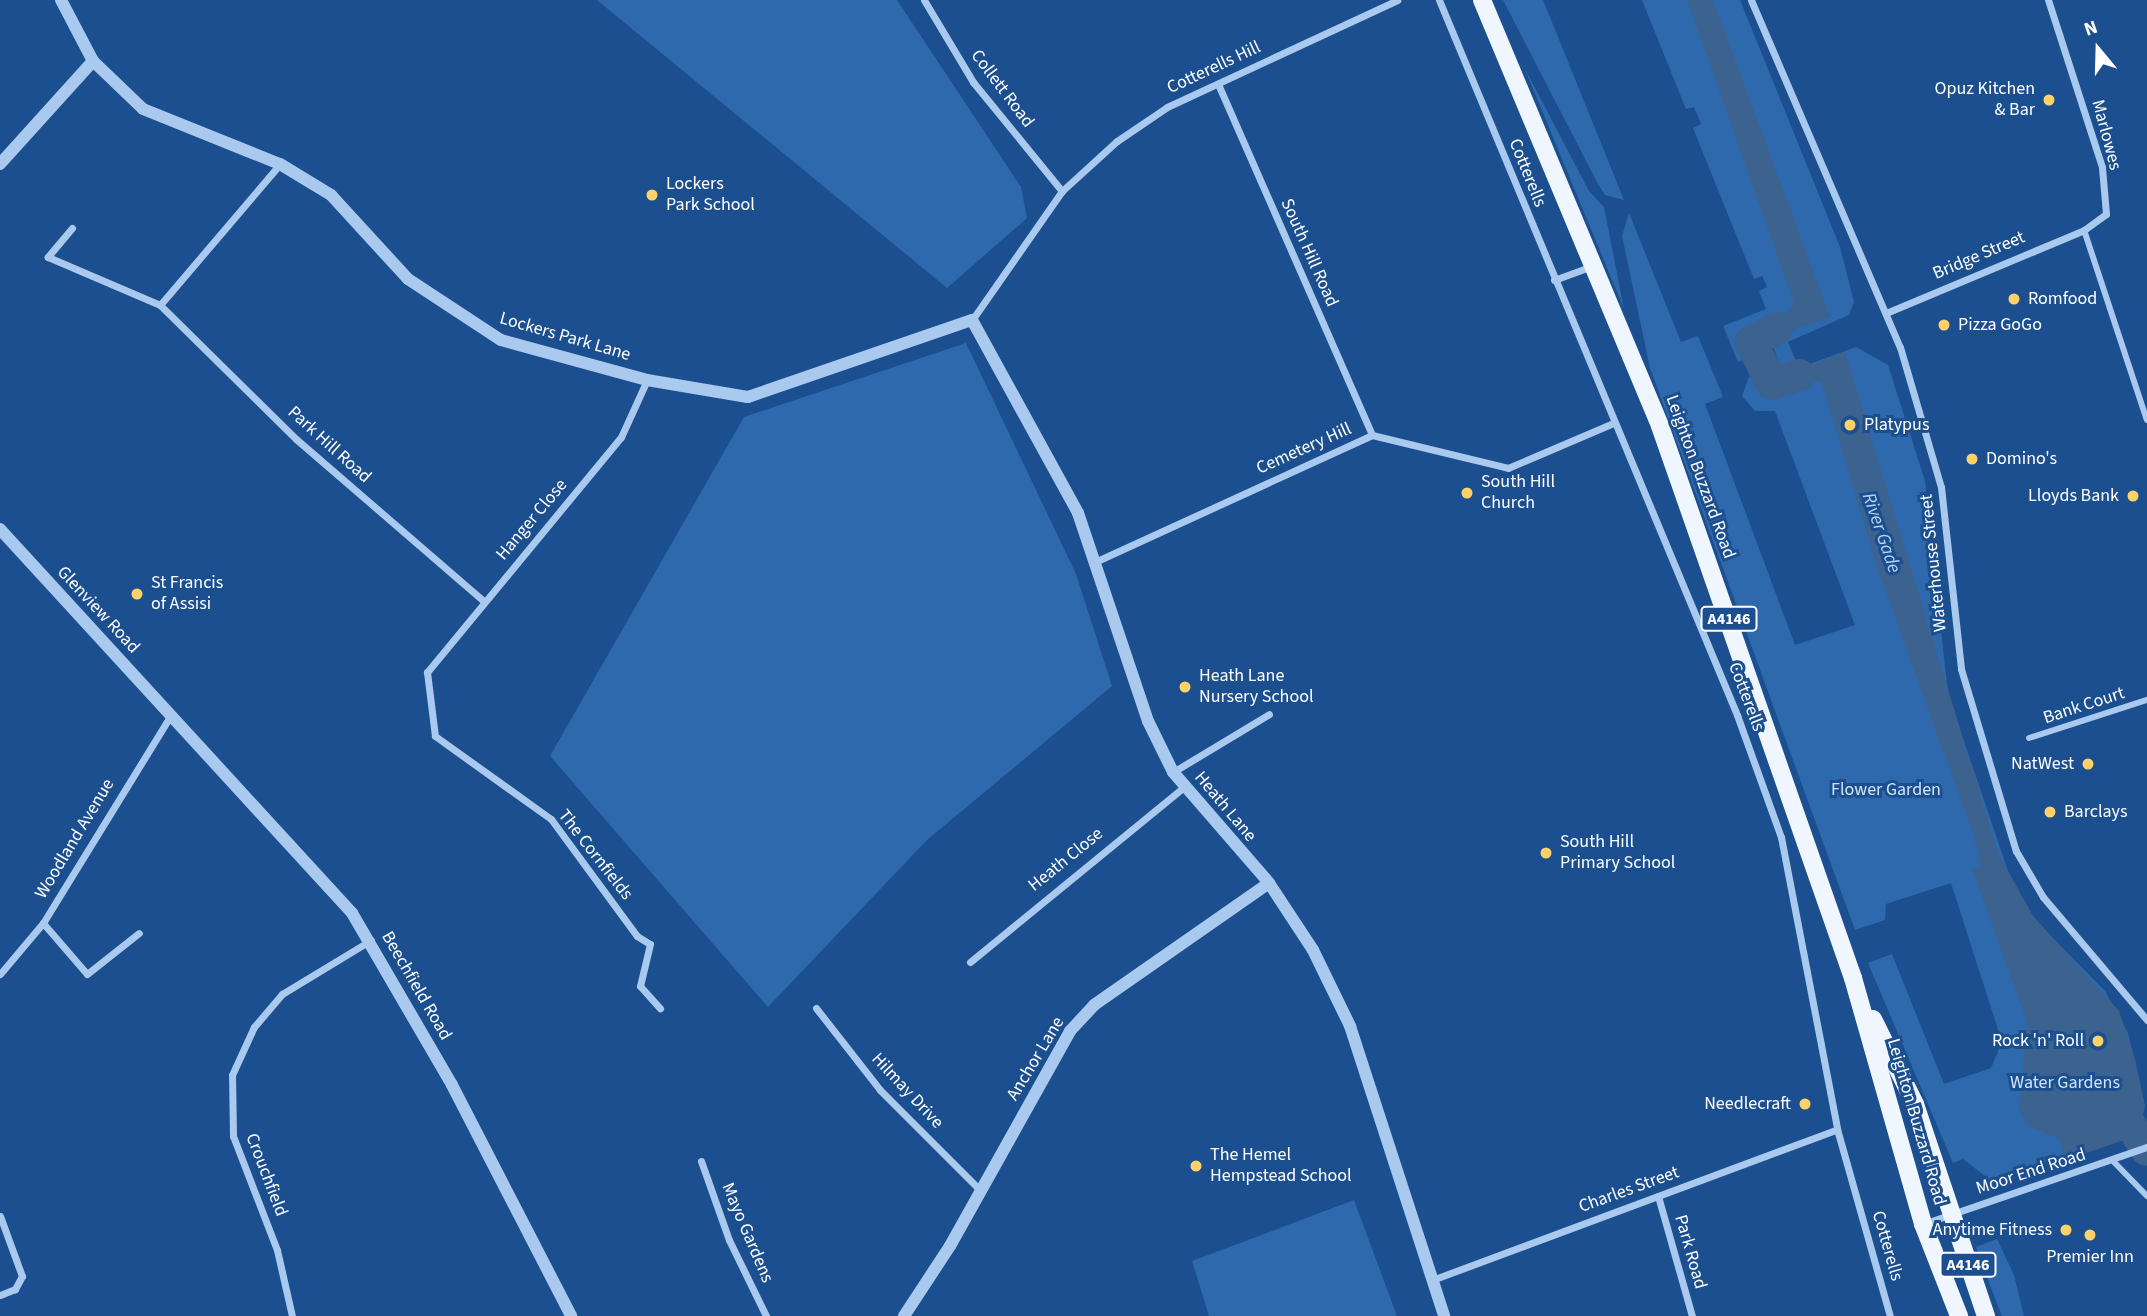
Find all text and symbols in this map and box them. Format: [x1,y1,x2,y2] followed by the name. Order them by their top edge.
[2063,14,2133,84] north arrow
[2081,14,2101,43] text: N
[1164,37,1264,99] street label: Cotterells Hill
[966,46,1038,132] street label: Collett Road
[1935,79,2035,122] place label: Opuz Kitchen & Bar
[2041,92,2057,108] marker: Opuz Kitchen & Bar
[2086,97,2126,173] street label: Marlowes
[1504,136,1550,210] street label: Cotterells
[666,174,755,216] place label: Lockers Park School
[644,187,660,203] marker: Lockers Park School
[1275,196,1343,310] street label: South Hill Road
[1930,227,2028,285] street label: Bridge Street
[2028,288,2097,310] place label: Romfood
[2006,291,2022,307] marker: Romfood
[497,308,633,366] street label: Lockers Park Lane
[1958,314,2042,336] place label: Pizza GoGo
[1936,317,1952,333] marker: Pizza GoGo
[1660,392,1740,562] street label: Leighton Buzzard Road
[283,402,375,488] street label: Park Hill Road
[1864,414,1929,436] place label: Platypus
[1842,417,1858,433] marker: Platypus
[1253,418,1355,480] street label: Cemetery Hill
[1986,448,2057,470] place label: Domino's
[1964,451,1980,467] marker: Domino's
[1481,472,1555,514] place label: South Hill Church
[492,475,572,565] street label: Hanger Close
[1459,485,1475,501] marker: South Hill Church
[2028,485,2119,507] place label: Lloyds Bank
[2125,488,2141,504] marker: Lloyds Bank
[1857,490,1905,576] water label: River Gade
[1916,493,1952,633] street label: Waterhouse Street
[52,562,144,658] street label: Glenview Road
[151,573,223,616] place label: St Francis of Assisi
[129,586,145,602] marker: St Francis of Assisi
[1699,606,1759,632] road number: A4146
[1723,660,1769,734] street label: Cotterells
[1199,666,1314,708] place label: Heath Lane Nursery School
[1177,679,1193,695] marker: Heath Lane Nursery School
[2041,683,2127,729] street label: Bank Court
[2011,753,2074,775] place label: NatWest
[2080,756,2096,772] marker: NatWest
[1189,767,1261,847] street label: Heath Lane
[31,775,119,903] street label: Woodland Avenue
[1831,779,1941,801] park label: Flower Garden
[2064,801,2128,823] place label: Barclays
[2042,804,2058,820] marker: Barclays
[553,805,637,905] street label: The Cornfields
[1024,823,1108,897] street label: Heath Close
[1560,832,1675,874] place label: South Hill Primary School
[1538,845,1554,861] marker: South Hill Primary School
[376,928,456,1044] street label: Beechfield Road
[1003,1013,1069,1105] street label: Anchor Lane
[1992,1030,2084,1052] place label: Rock 'n' Roll
[2090,1033,2106,1049] marker: Rock 'n' Roll
[1882,1036,1950,1208] street label: Leighton Buzzard Road
[866,1049,948,1133] street label: Hilmay Drive
[2010,1072,2120,1094] park label: Water Gardens
[1704,1093,1791,1115] place label: Needlecraft
[1797,1096,1813,1112] marker: Needlecraft
[240,1130,292,1220] street label: Crouchfield
[1973,1144,2089,1200] street label: Moor End Road
[1210,1145,1352,1188] place label: The Hemel Hempstead School
[1188,1158,1204,1174] marker: The Hemel Hempstead School
[1576,1162,1682,1218] street label: Charles Street
[716,1180,778,1286] street label: Mayo Gardens
[1867,1208,1907,1284] street label: Cotterells
[1669,1213,1711,1291] street label: Park Road
[1933,1219,2052,1241] place label: Anytime Fitness
[2058,1222,2074,1238] marker: Anytime Fitness
[2082,1227,2098,1243] marker: Premier Inn
[2046,1246,2134,1268] place label: Premier Inn
[1938,1252,1998,1278] road number: A4146

